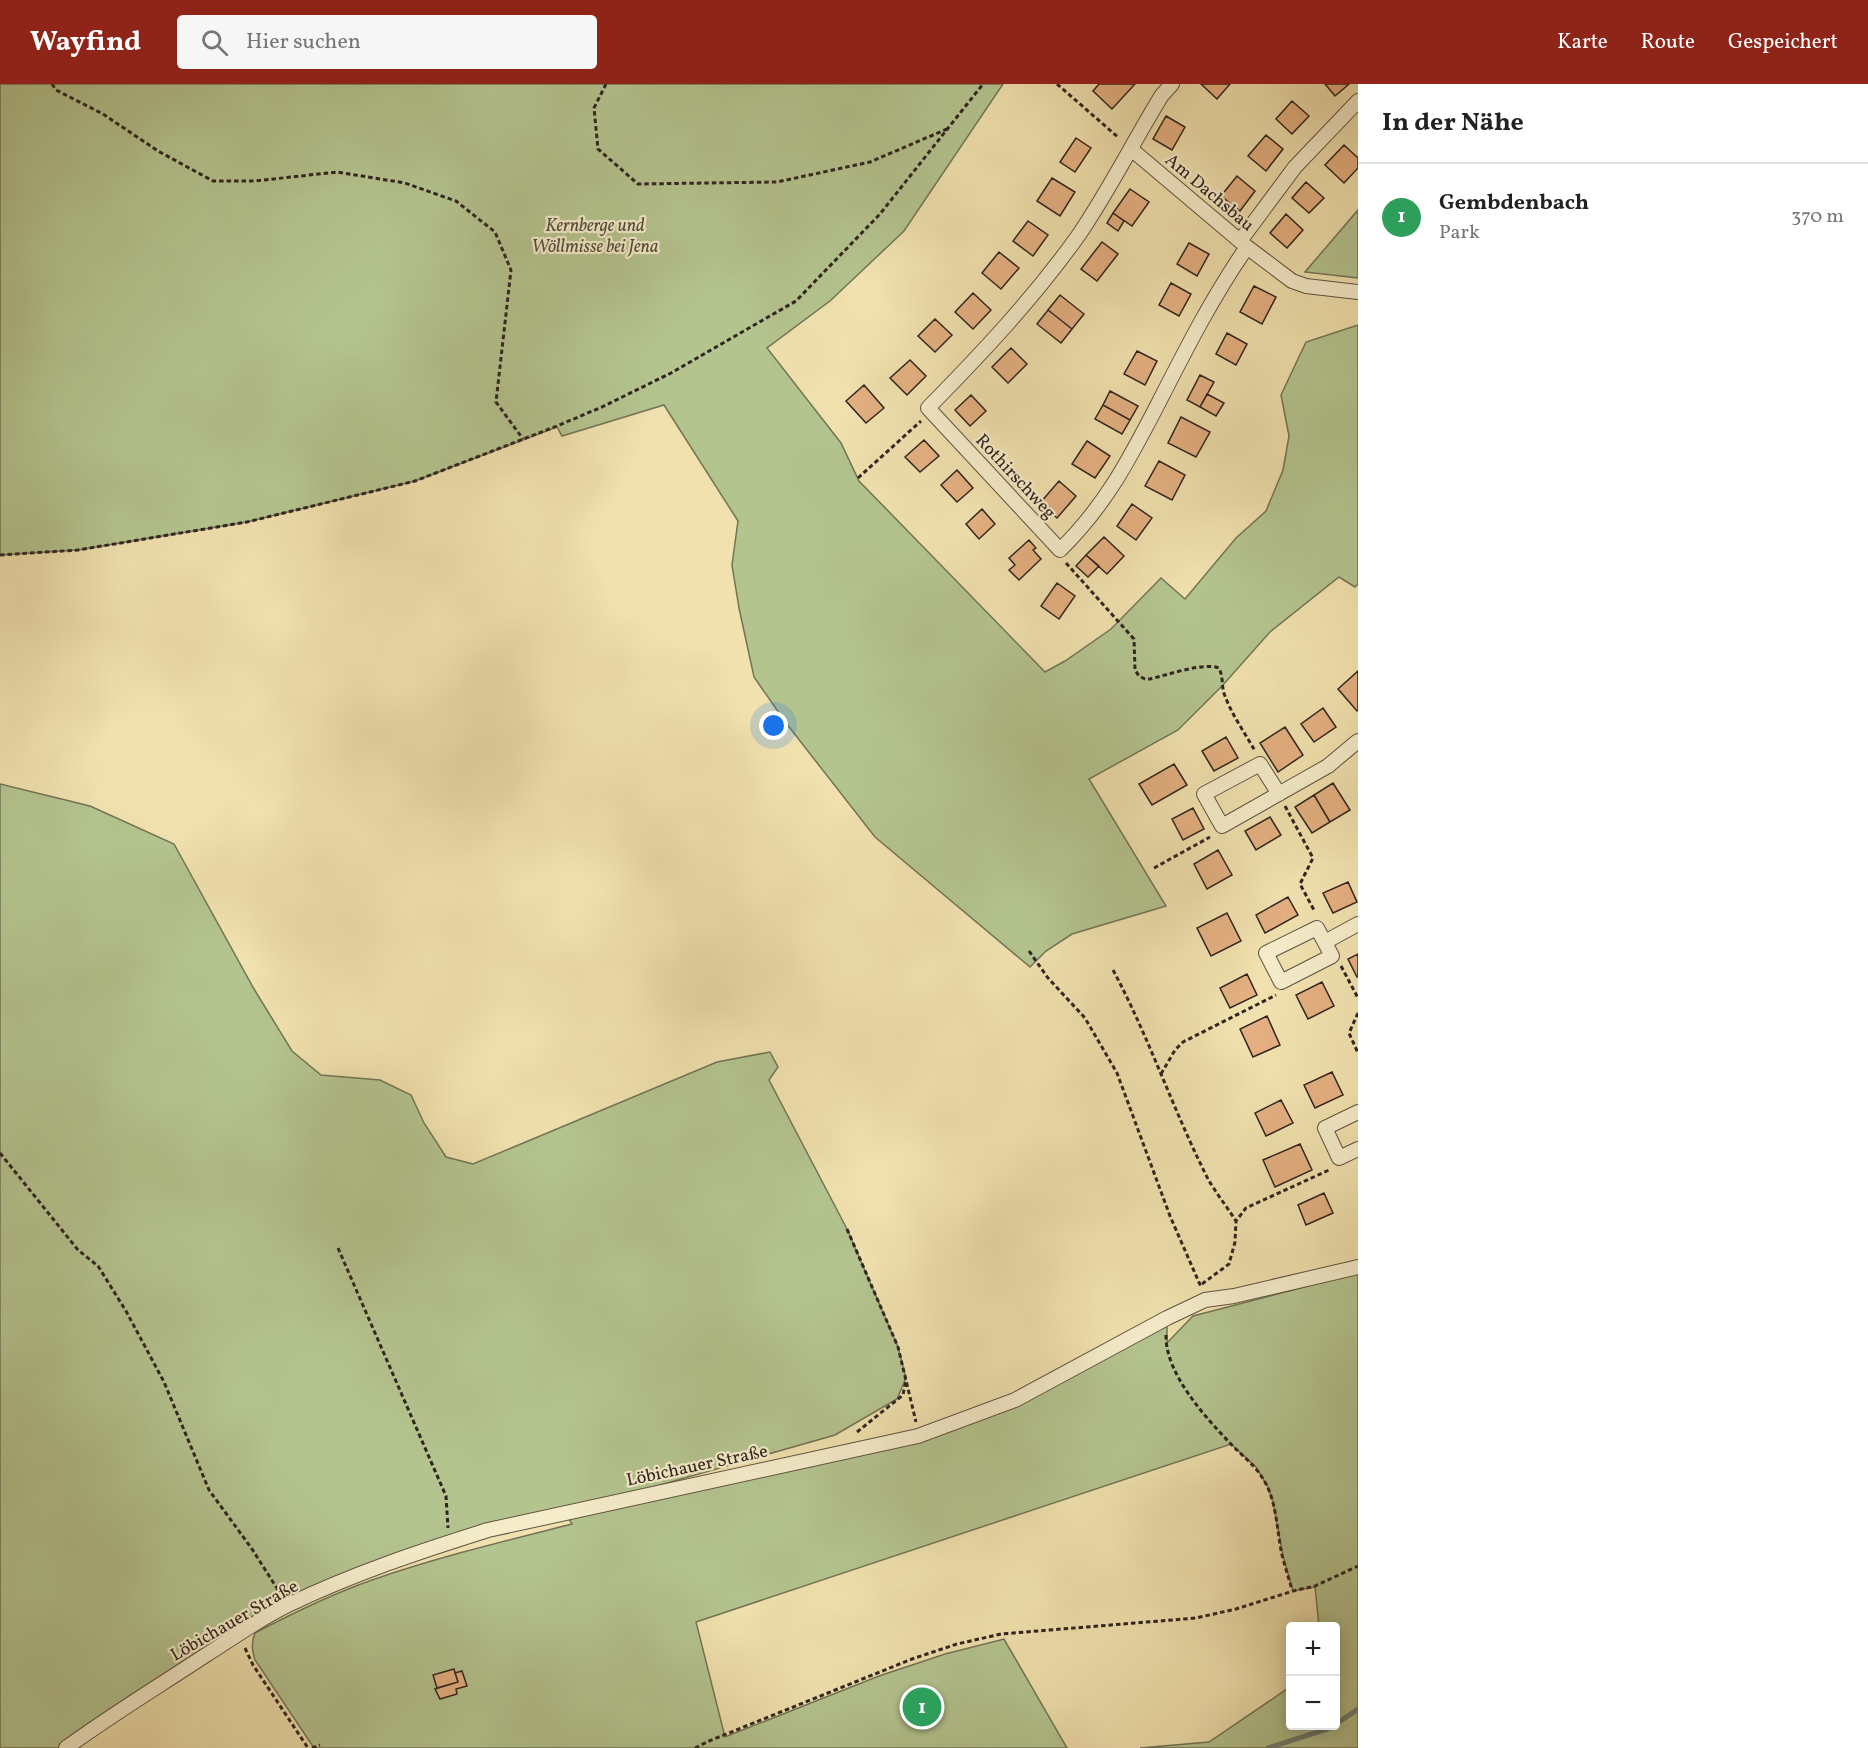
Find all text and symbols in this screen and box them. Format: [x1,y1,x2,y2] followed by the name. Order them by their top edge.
[177,15,597,69] search box
[30,23,141,62] text: Wayfind
[198,26,231,59] icon: search
[246,27,361,58] text: Hier suchen
[1557,28,1608,57] text: Karte
[1641,28,1695,57] text: Route
[1728,28,1838,57] text: Gespeichert
[1382,105,1524,141] text: In der Nähe
[1159,148,1259,238] street label: Am Dachsbau
[1439,188,1589,219] text: Gembdenbach
[1397,203,1406,231] text: 1
[1791,203,1844,231] text: 370 m
[532,214,658,260] park label: Kernberge und Wöllmisse bei Jena
[1439,219,1480,247] text: Park
[969,429,1061,525] street label: Rothirschweg
[759,711,788,740] your location
[624,1439,770,1494] street label: Löbichauer Straße
[166,1574,303,1668] street label: Löbichauer Straße
[1286,1622,1340,1730] map controls
[1286,1622,1340,1676] button: +
[1286,1676,1340,1730] button: −
[902,1684,942,1730] pin: 1

